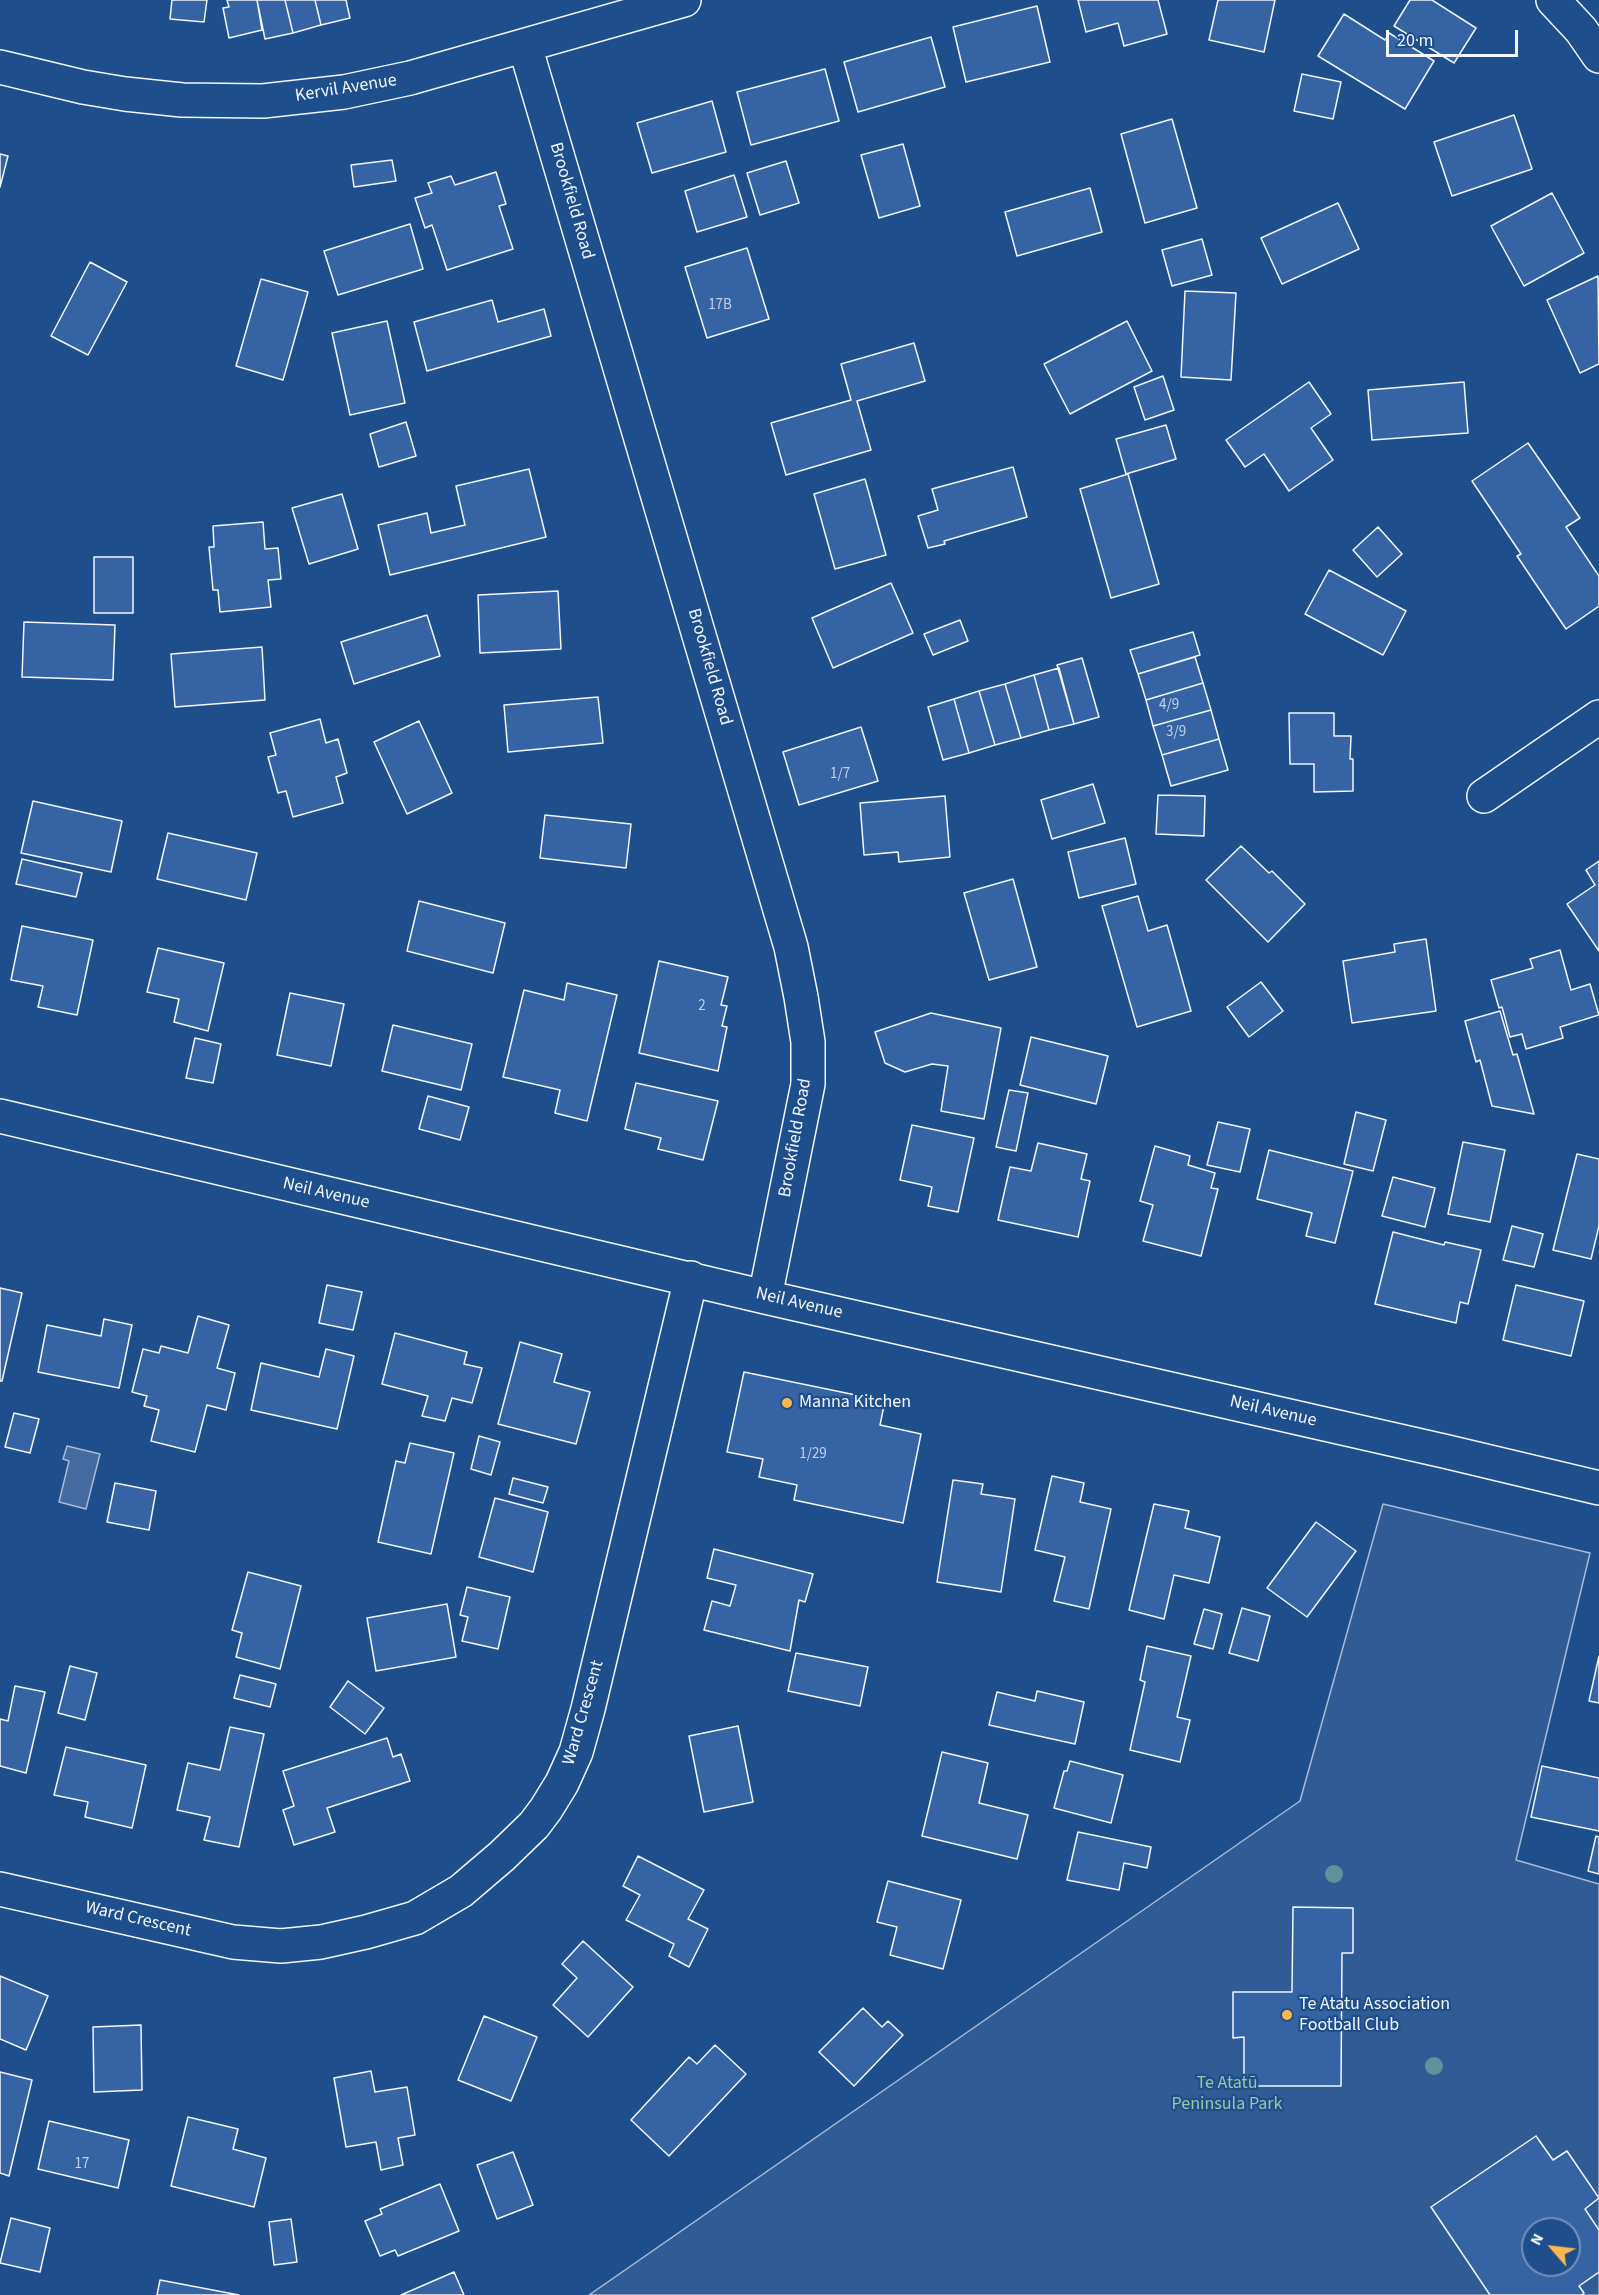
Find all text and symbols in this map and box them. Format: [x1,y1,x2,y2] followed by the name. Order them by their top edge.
[1389,18,1521,56] scale bar
[1397,28,1433,53] text: 20 m
[294,70,398,108] street label: Kervil Avenue
[544,140,598,262] street label: Brookfield Road
[708,297,732,315] house number: 17B
[682,606,736,728] street label: Brookfield Road
[1159,697,1179,715] house number: 4/9
[1166,724,1186,742] house number: 3/9
[830,766,850,784] house number: 1/7
[698,998,706,1016] house number: 2
[775,1077,817,1199] street label: Brookfield Road
[280,1174,372,1214] street label: Neil Avenue
[753,1284,845,1324] street label: Neil Avenue
[799,1392,911,1414] place label: Manna Kitchen
[1227,1392,1319,1432] street label: Neil Avenue
[780,1396,794,1410] marker: Manna Kitchen
[799,1446,827,1464] house number: 1/29
[559,1658,609,1768] street label: Ward Crescent
[83,1897,193,1943] street label: Ward Crescent
[1299,1994,1450,2036] place label: Te Atatu Association Football Club
[1280,2008,1294,2022] marker: Te Atatu Association Football Club
[1171,2073,1283,2116] park label: Te Atatū Peninsula Park
[75,2156,89,2174] house number: 17
[1521,2217,1581,2277] north arrow
[1525,2230,1549,2249] text: N

